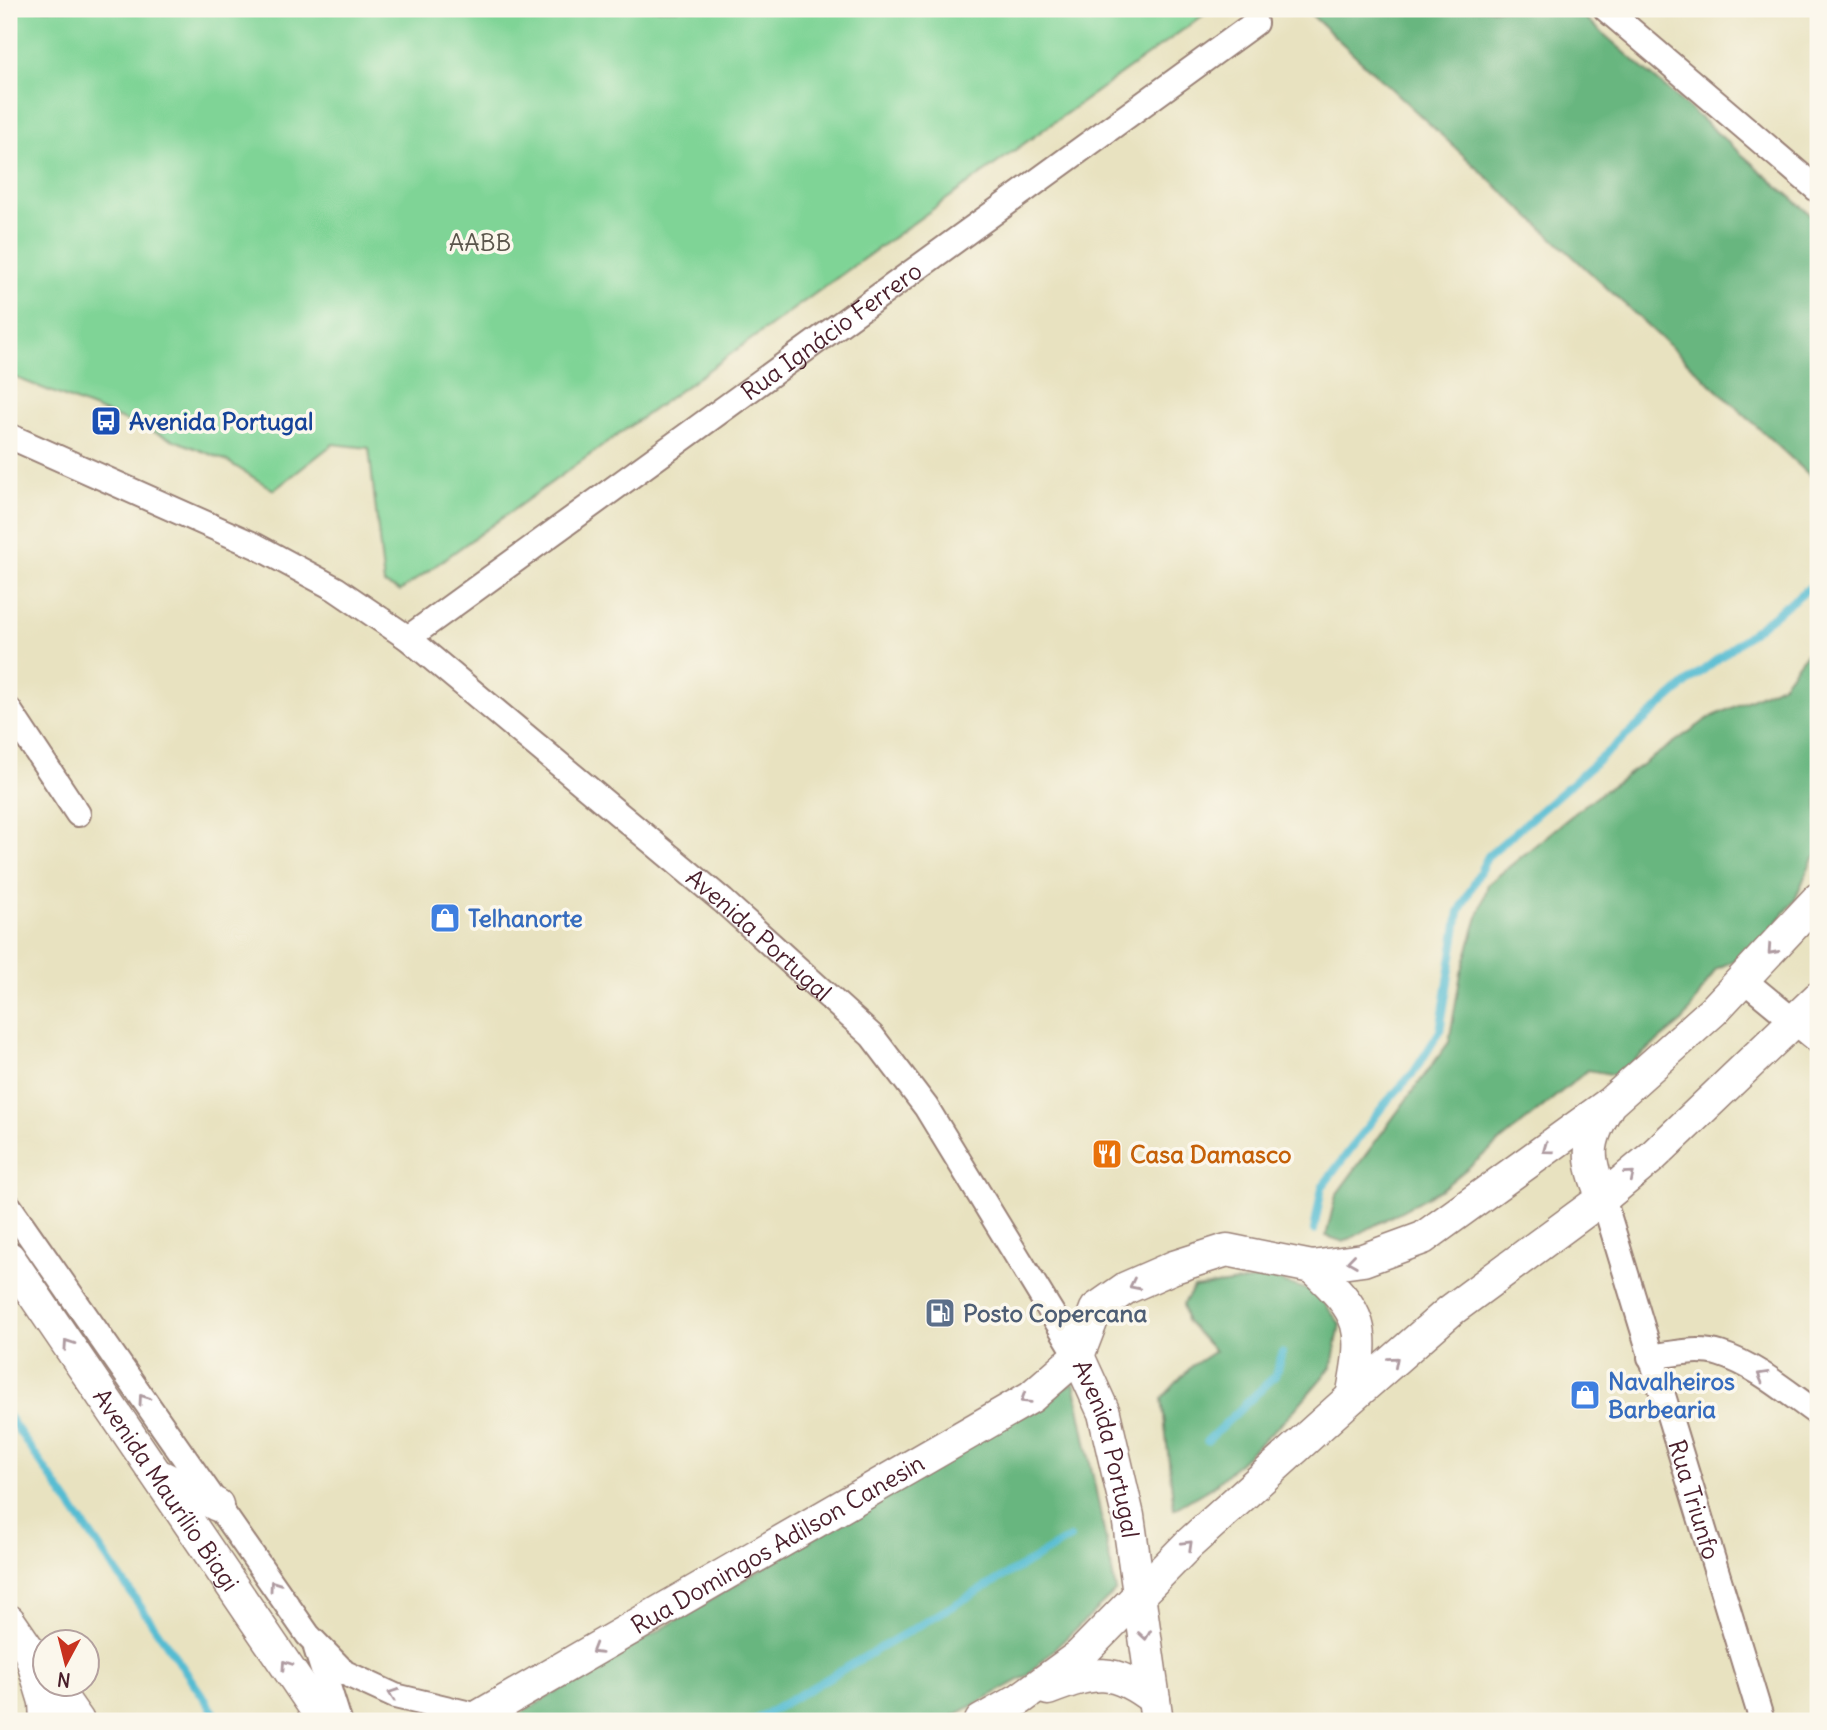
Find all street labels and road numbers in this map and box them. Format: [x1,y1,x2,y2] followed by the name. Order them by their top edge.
[735,255,928,406] street label: Rua Ignácio Ferrero
[680,862,838,1007] street label: Avenida Portugal
[1067,1355,1146,1540] street label: Avenida Portugal
[87,1383,246,1596] street label: Avenida Maurílio Biagi
[1662,1436,1727,1563] street label: Rua Triunfo
[625,1447,929,1640] street label: Rua Domingos Adilson Canesin

